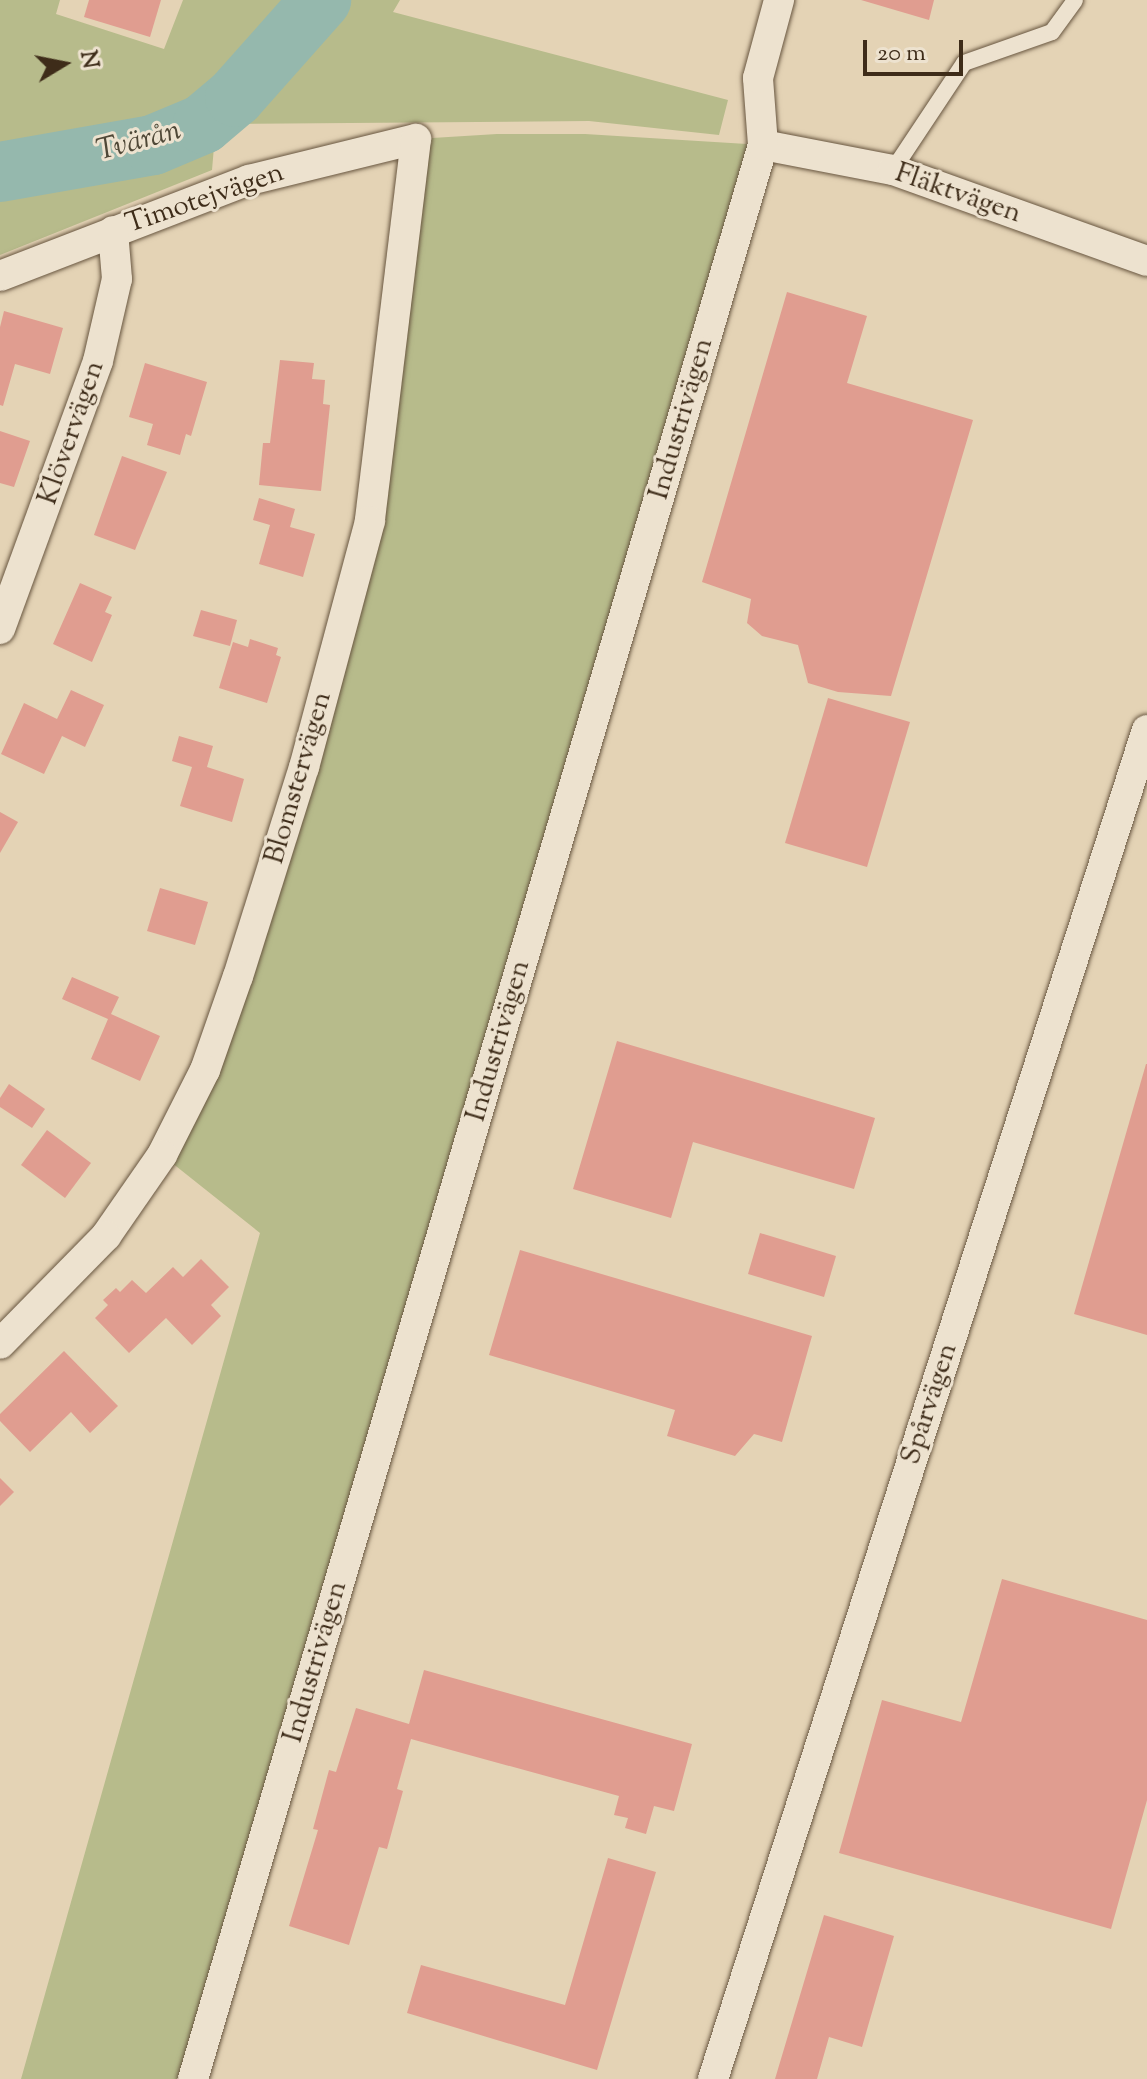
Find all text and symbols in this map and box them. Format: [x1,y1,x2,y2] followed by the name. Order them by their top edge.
[24,24,104,104] north arrow
[867,24,967,74] scale bar
[877,37,926,71] text: 20 m
[70,48,105,71] text: N
[93,114,185,170] water label: Tvärån
[122,156,288,242] street label: Timotejvägen
[891,157,1025,231] street label: Fläktvägen
[643,334,721,504] street label: Industrivägen
[32,357,112,509] street label: Klövervägen
[258,688,340,868] street label: Blomstervägen
[460,956,538,1126] street label: Industrivägen
[895,1339,965,1469] street label: Spårvägen
[277,1577,355,1747] street label: Industrivägen

